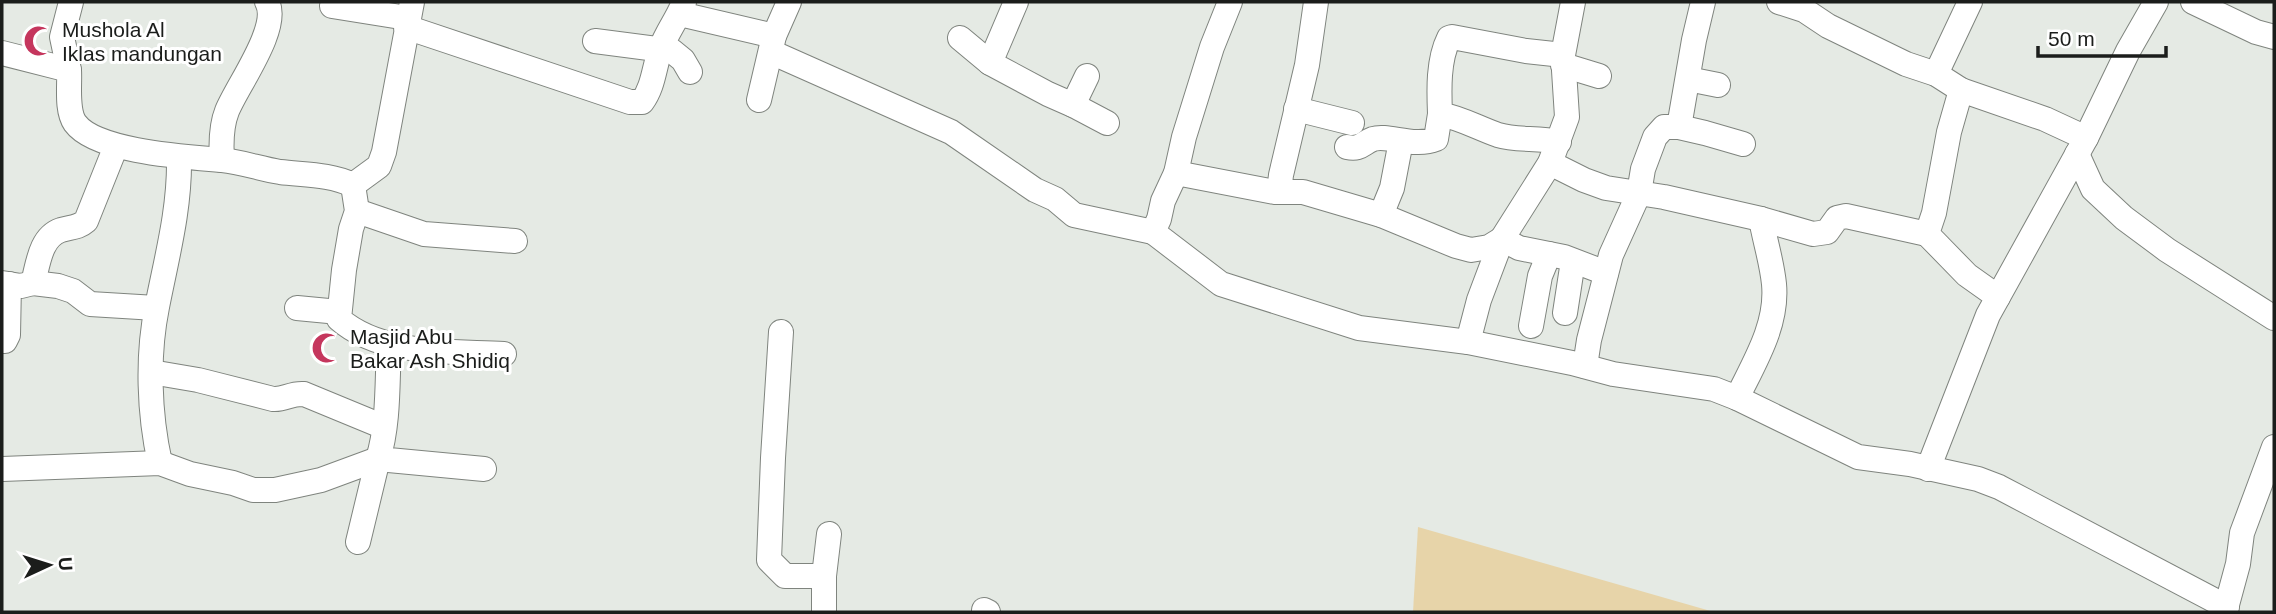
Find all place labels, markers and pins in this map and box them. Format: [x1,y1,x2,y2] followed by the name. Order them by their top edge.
[62,18,222,65] place label: Mushola Al Iklas mandungan
[22,24,56,58] mosque icon: Mushola Al Iklas mandungan
[350,325,510,372] place label: Masjid Abu Bakar Ash Shidiq
[310,331,344,365] mosque icon: Masjid Abu Bakar Ash Shidiq

